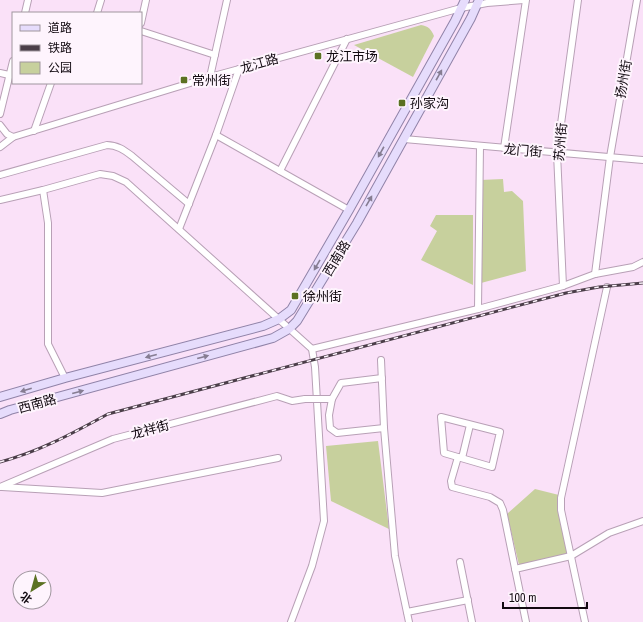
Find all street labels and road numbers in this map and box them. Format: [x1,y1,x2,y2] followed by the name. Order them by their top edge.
[238,50,280,77] street label: 龙江路
[612,58,635,100] street label: 扬州街
[550,122,571,162] street label: 苏州街
[503,140,543,161] street label: 龙门街
[319,237,354,279] street label: 西南路
[16,390,58,417] street label: 西南路
[129,416,171,443] street label: 龙祥街

